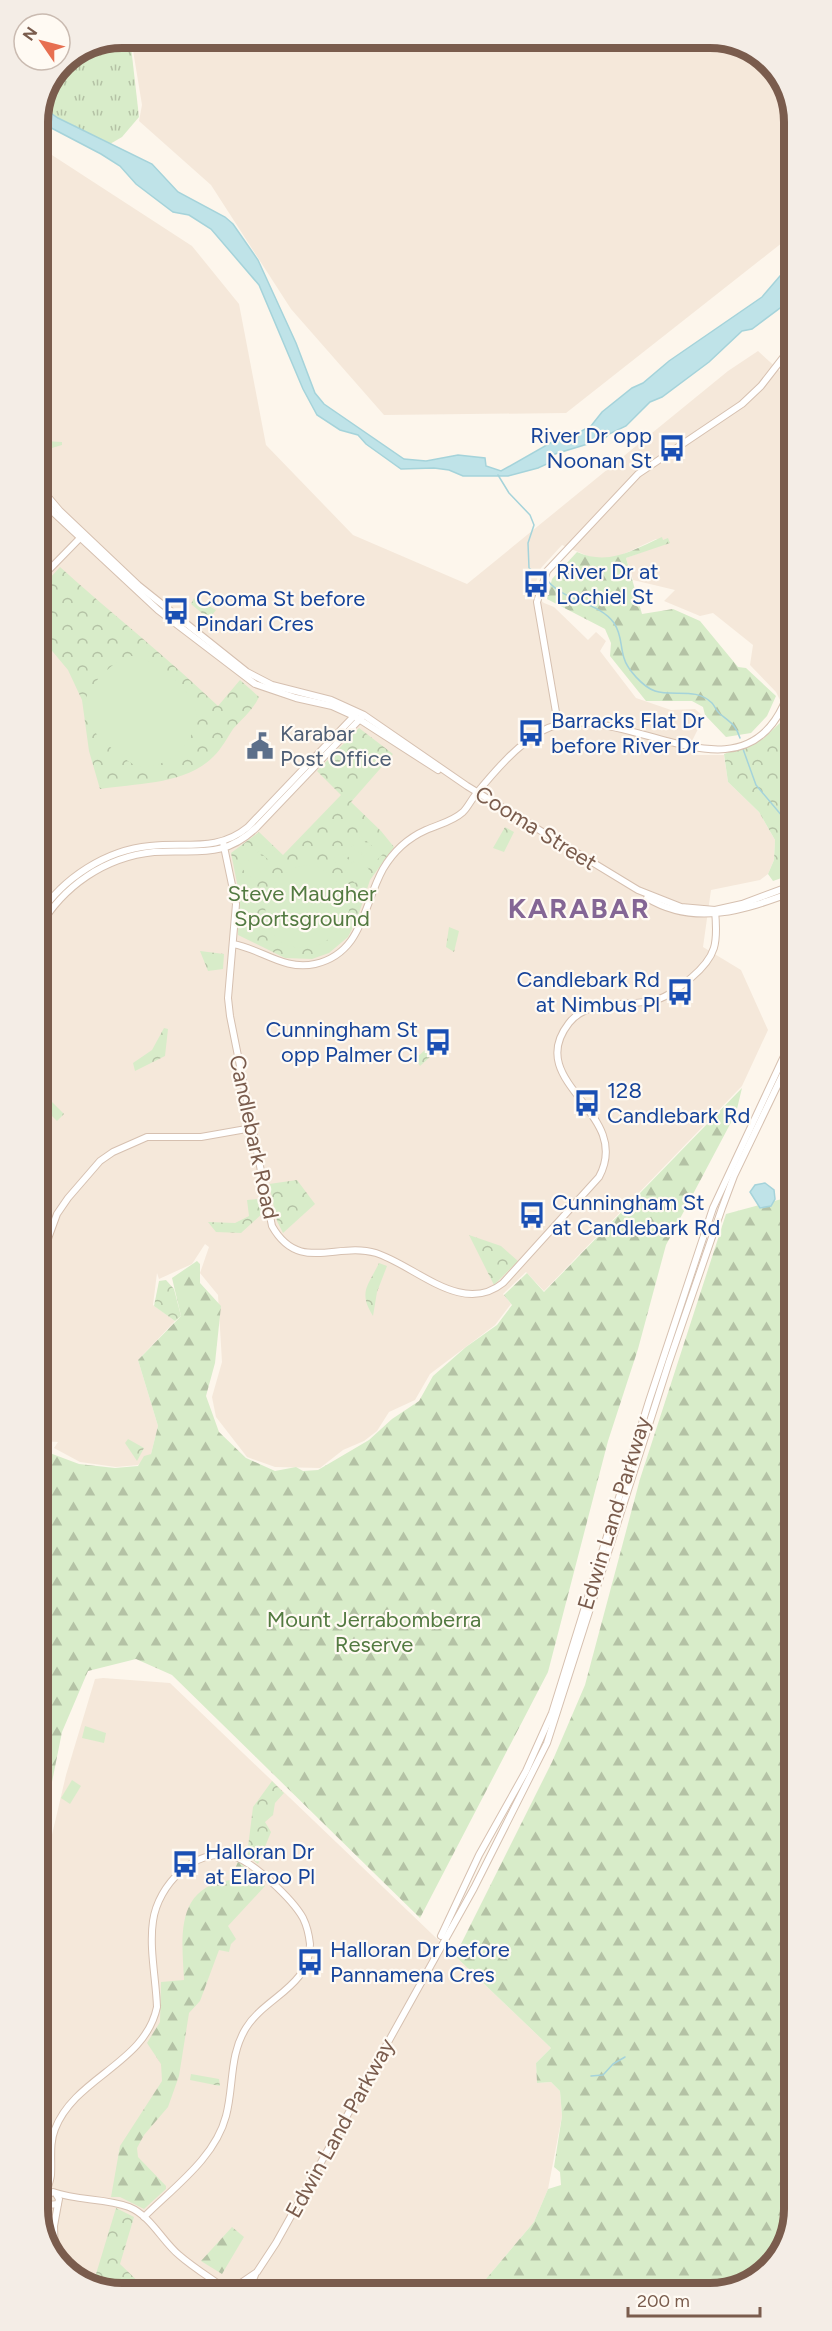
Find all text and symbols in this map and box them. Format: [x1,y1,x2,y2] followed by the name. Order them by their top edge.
[12,12,72,72] north arrow
[19,23,41,44] text: N
[530,422,652,474] place label: River Dr opp Noonan St
[657,433,687,463] bus stop icon: River Dr opp Noonan St
[556,558,658,610] place label: River Dr at Lochiel St
[521,569,551,599] bus stop icon: River Dr at Lochiel St
[196,585,365,637] place label: Cooma St before Pindari Cres
[161,596,191,626] bus stop icon: Cooma St before Pindari Cres
[551,707,705,759] place label: Barracks Flat Dr before River Dr
[516,718,546,748] bus stop icon: Barracks Flat Dr before River Dr
[280,720,392,772] place label: Karabar Post Office
[245,731,275,761] public building icon: Karabar Post Office
[470,780,602,876] street label: Cooma Street
[228,880,377,932] park label: Steve Maugher Sportsground
[508,891,650,925] district label: KARABAR
[517,966,660,1018] place label: Candlebark Rd at Nimbus Pl
[665,977,695,1007] bus stop icon: Candlebark Rd at Nimbus Pl
[266,1016,418,1068] place label: Cunningham St opp Palmer Cl
[423,1027,453,1057] bus stop icon: Cunningham St opp Palmer Cl
[223,1052,285,1222] street label: Candlebark Road
[607,1077,750,1129] place label: 128 Candlebark Rd
[572,1088,602,1118] bus stop icon: 128 Candlebark Rd
[552,1189,720,1241] place label: Cunningham St at Candlebark Rd
[517,1200,547,1230] bus stop icon: Cunningham St at Candlebark Rd
[572,1413,656,1613] street label: Edwin Land Parkway
[267,1606,481,1658] park label: Mount Jerrabomberra Reserve
[205,1838,315,1890] place label: Halloran Dr at Elaroo Pl
[170,1849,200,1879] bus stop icon: Halloran Dr at Elaroo Pl
[330,1936,510,1988] place label: Halloran Dr before Pannamena Cres
[295,1947,325,1977] bus stop icon: Halloran Dr before Pannamena Cres
[280,2033,401,2222] street label: Edwin Land Parkway
[628,2280,760,2318] scale bar
[637,2290,690,2312] text: 200 m

